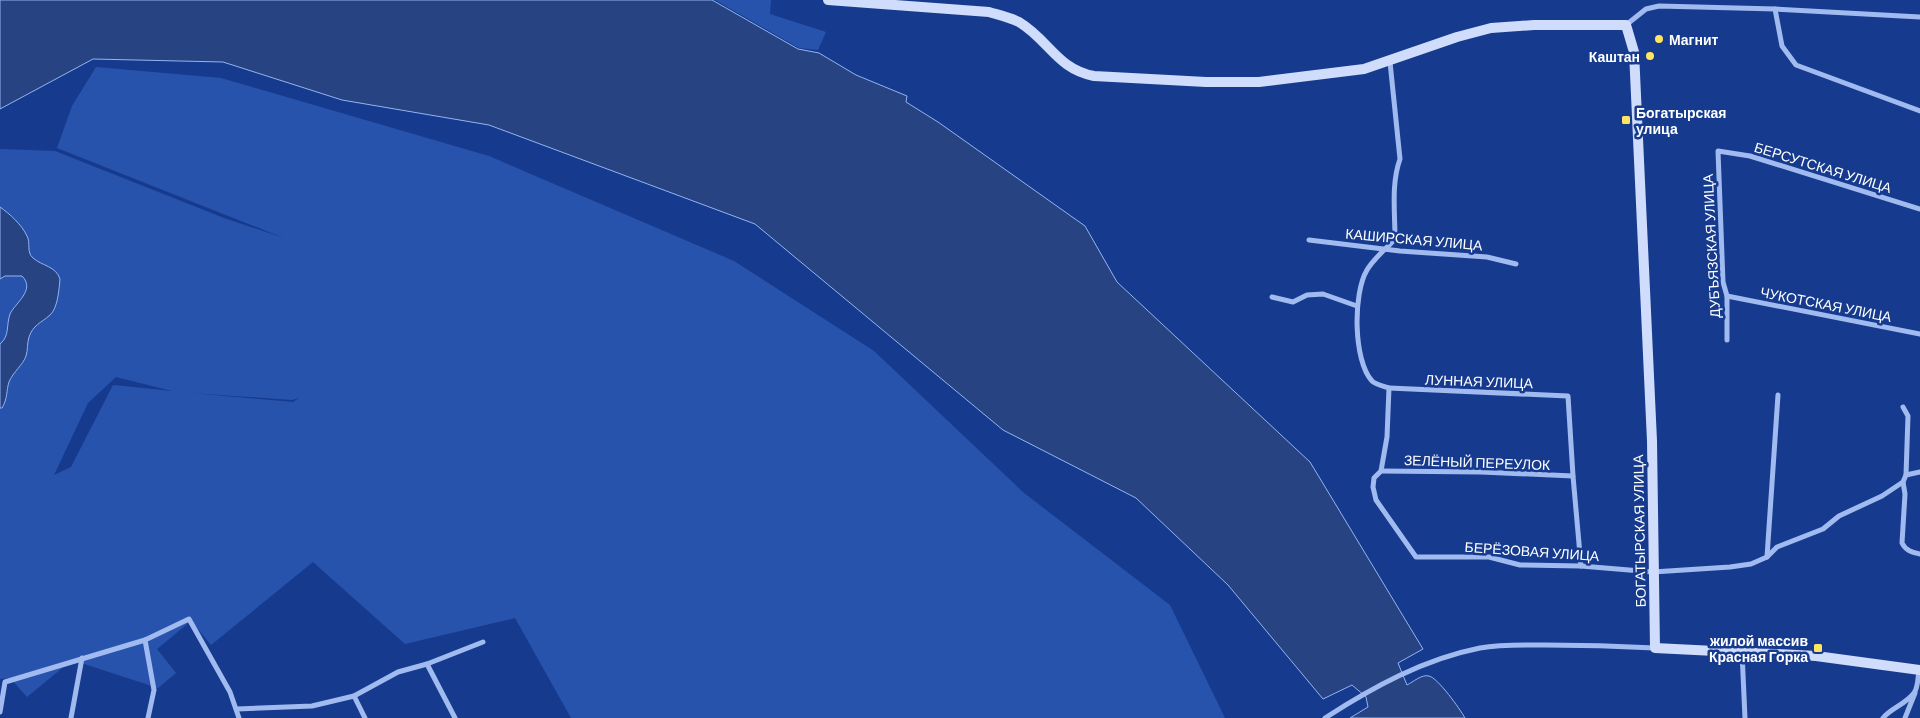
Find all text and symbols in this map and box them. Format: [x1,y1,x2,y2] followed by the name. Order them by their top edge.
[1669,31,1719,48] place label: Магнит
[1653,33,1665,45] marker: Магнит
[1589,48,1640,65] place label: Каштан
[1644,50,1656,62] marker: Каштан
[1636,104,1726,137] place label: Богатырская улица
[1620,114,1632,126] marker: Богатырская улица
[1752,138,1894,196] street label: БЕРСУТСКАЯ УЛИЦА
[1699,173,1723,318] street label: ДУБЪЯЗСКАЯ УЛИЦА
[1345,225,1484,254] street label: КАШИРСКАЯ УЛИЦА
[1759,283,1894,325] street label: ЧУКОТСКАЯ УЛИЦА
[1425,371,1534,391] street label: ЛУННАЯ УЛИЦА
[1404,451,1551,473] street label: ЗЕЛЁНЫЙ ПЕРЕУЛОК
[1629,454,1649,608] street label: БОГАТЫРСКАЯ УЛИЦА
[1464,538,1601,564] street label: БЕРЁЗОВАЯ УЛИЦА
[1709,632,1808,665] place label: жилой массив Красная Горка
[1812,642,1824,654] marker: жилой массив Красная Горка

